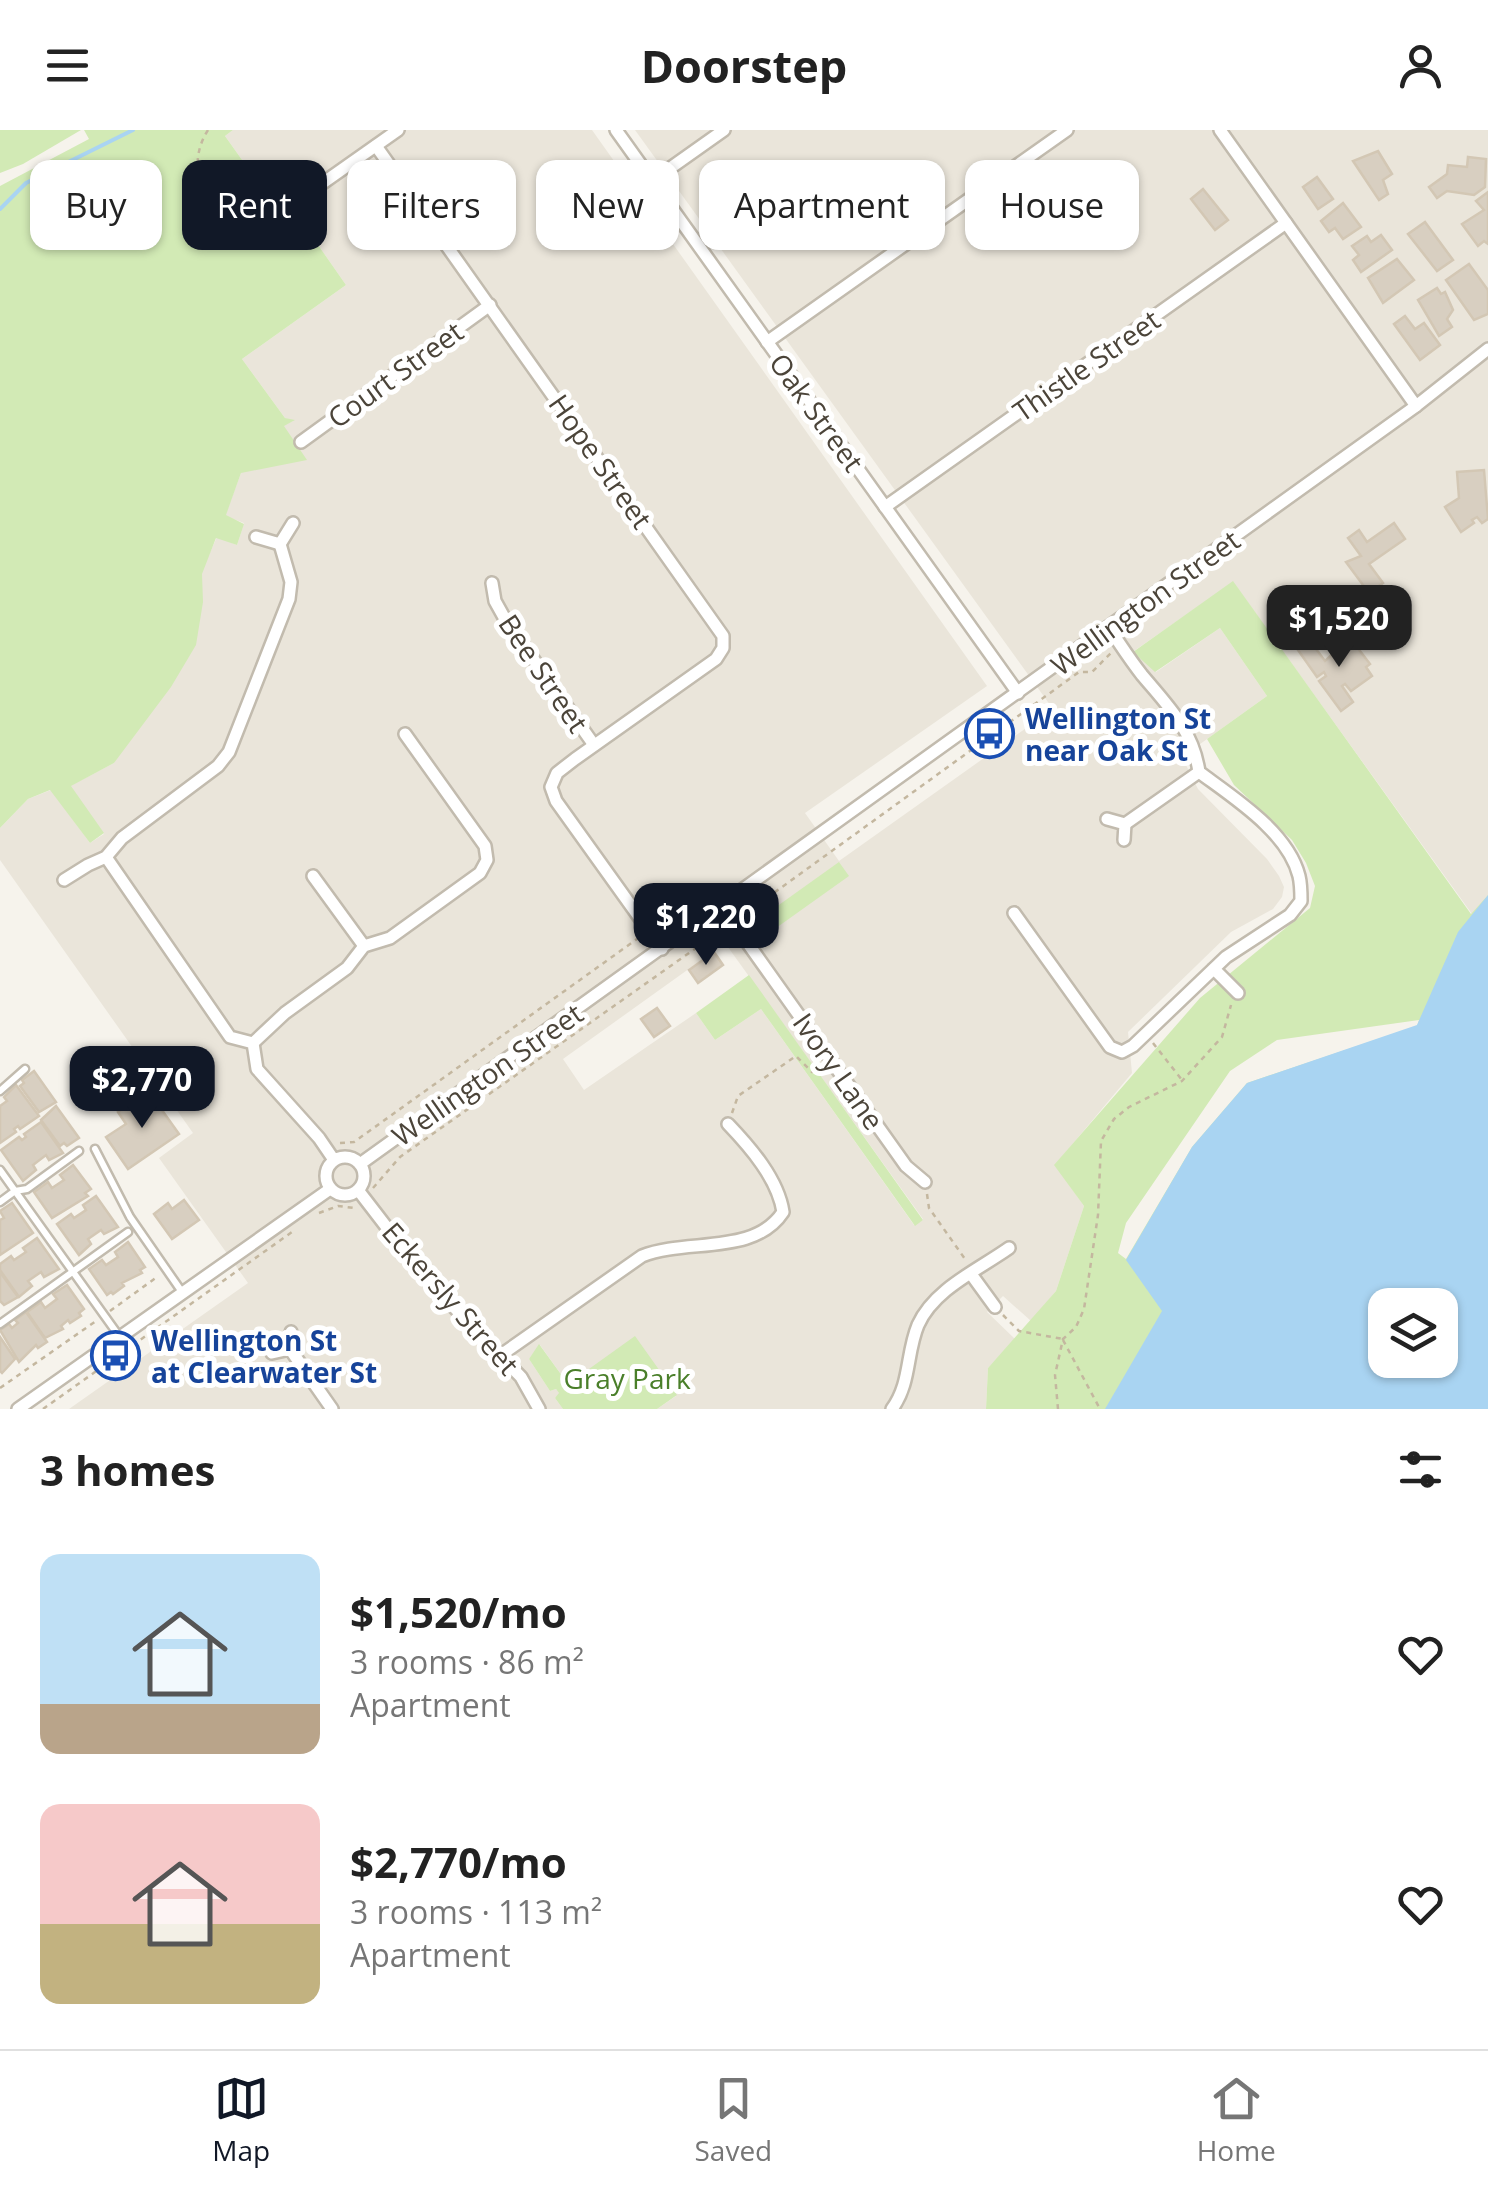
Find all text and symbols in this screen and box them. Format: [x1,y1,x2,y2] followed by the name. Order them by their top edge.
[641,35,847,96] text: Doorstep
[40,38,95,93] icon: menu
[1393,38,1448,93] icon: person
[30,160,162,250] chip: Buy
[182,160,327,250] chip: Rent
[347,160,516,250] chip: Filters
[536,160,679,250] chip: New
[699,160,945,250] chip: Apartment
[965,160,1139,250] chip: House
[1005,300,1167,430] street label: Thistle Street
[320,312,470,436] street label: Court Street
[761,345,873,479] street label: Oak Street
[541,386,661,536] street label: Hope Street
[1043,521,1247,683] street label: Wellington Street
[1258,585,1420,670] pin: $1,520
[1289,596,1389,639] text: $1,520
[490,606,598,740] street label: Bee Street
[1025,699,1211,769] place label: Wellington St near Oak St
[964,708,1016,760] bus stop icon: Wellington St near Oak St
[625,883,787,968] pin: $1,220
[656,894,756,937] text: $1,220
[384,994,590,1154] street label: Wellington Street
[785,1005,893,1137] street label: Ivory Lane
[61,1046,223,1131] pin: $2,770
[92,1057,192,1100] text: $2,770
[374,1214,528,1382] street label: Eckersly Street
[1368,1288,1458,1378] map controls
[1368,1288,1458,1378] button: layers
[151,1321,377,1391] place label: Wellington St at Clearwater St
[90,1330,142,1382] bus stop icon: Wellington St at Clearwater St
[563,1359,691,1397] park label: Gray Park
[40,1441,215,1498] text: 3 homes
[1393,1442,1448,1497] icon: filters
[350,1583,567,1640] text: $1,520/mo
[120,1594,240,1714] icon: home
[1393,1627,1448,1682] icon: heart
[350,1640,584,1683] text: 3 rooms · 86 m²
[350,1683,511,1726] text: Apartment
[350,1833,567,1890] text: $2,770/mo
[120,1844,240,1964] icon: home
[1393,1877,1448,1932] icon: heart
[350,1890,602,1933] text: 3 rooms · 113 m²
[350,1933,511,1976] text: Apartment
[212,2071,270,2169] tab: Map
[694,2071,772,2169] tab: Saved
[1197,2071,1276,2169] tab: Home

